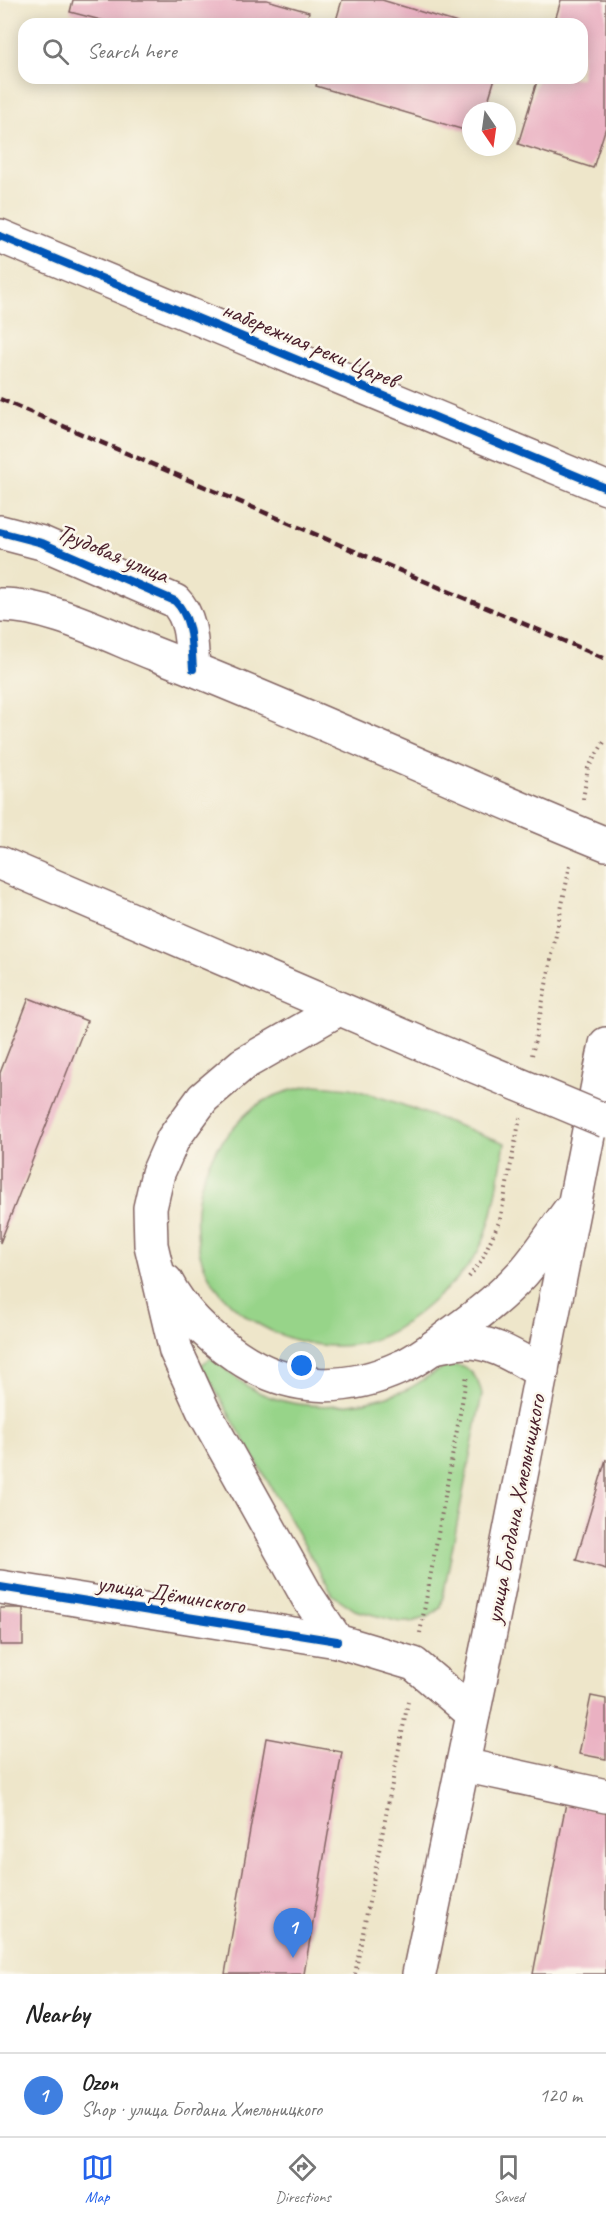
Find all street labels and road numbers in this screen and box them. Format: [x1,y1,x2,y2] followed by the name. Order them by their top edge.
[218,294,407,396] street label: набережная реки Царев
[53,516,175,590] street label: Трудовая улица
[478,1391,552,1628] street label: улица Богдана Хмельницкого
[93,1567,248,1621] street label: улица Дёминского

